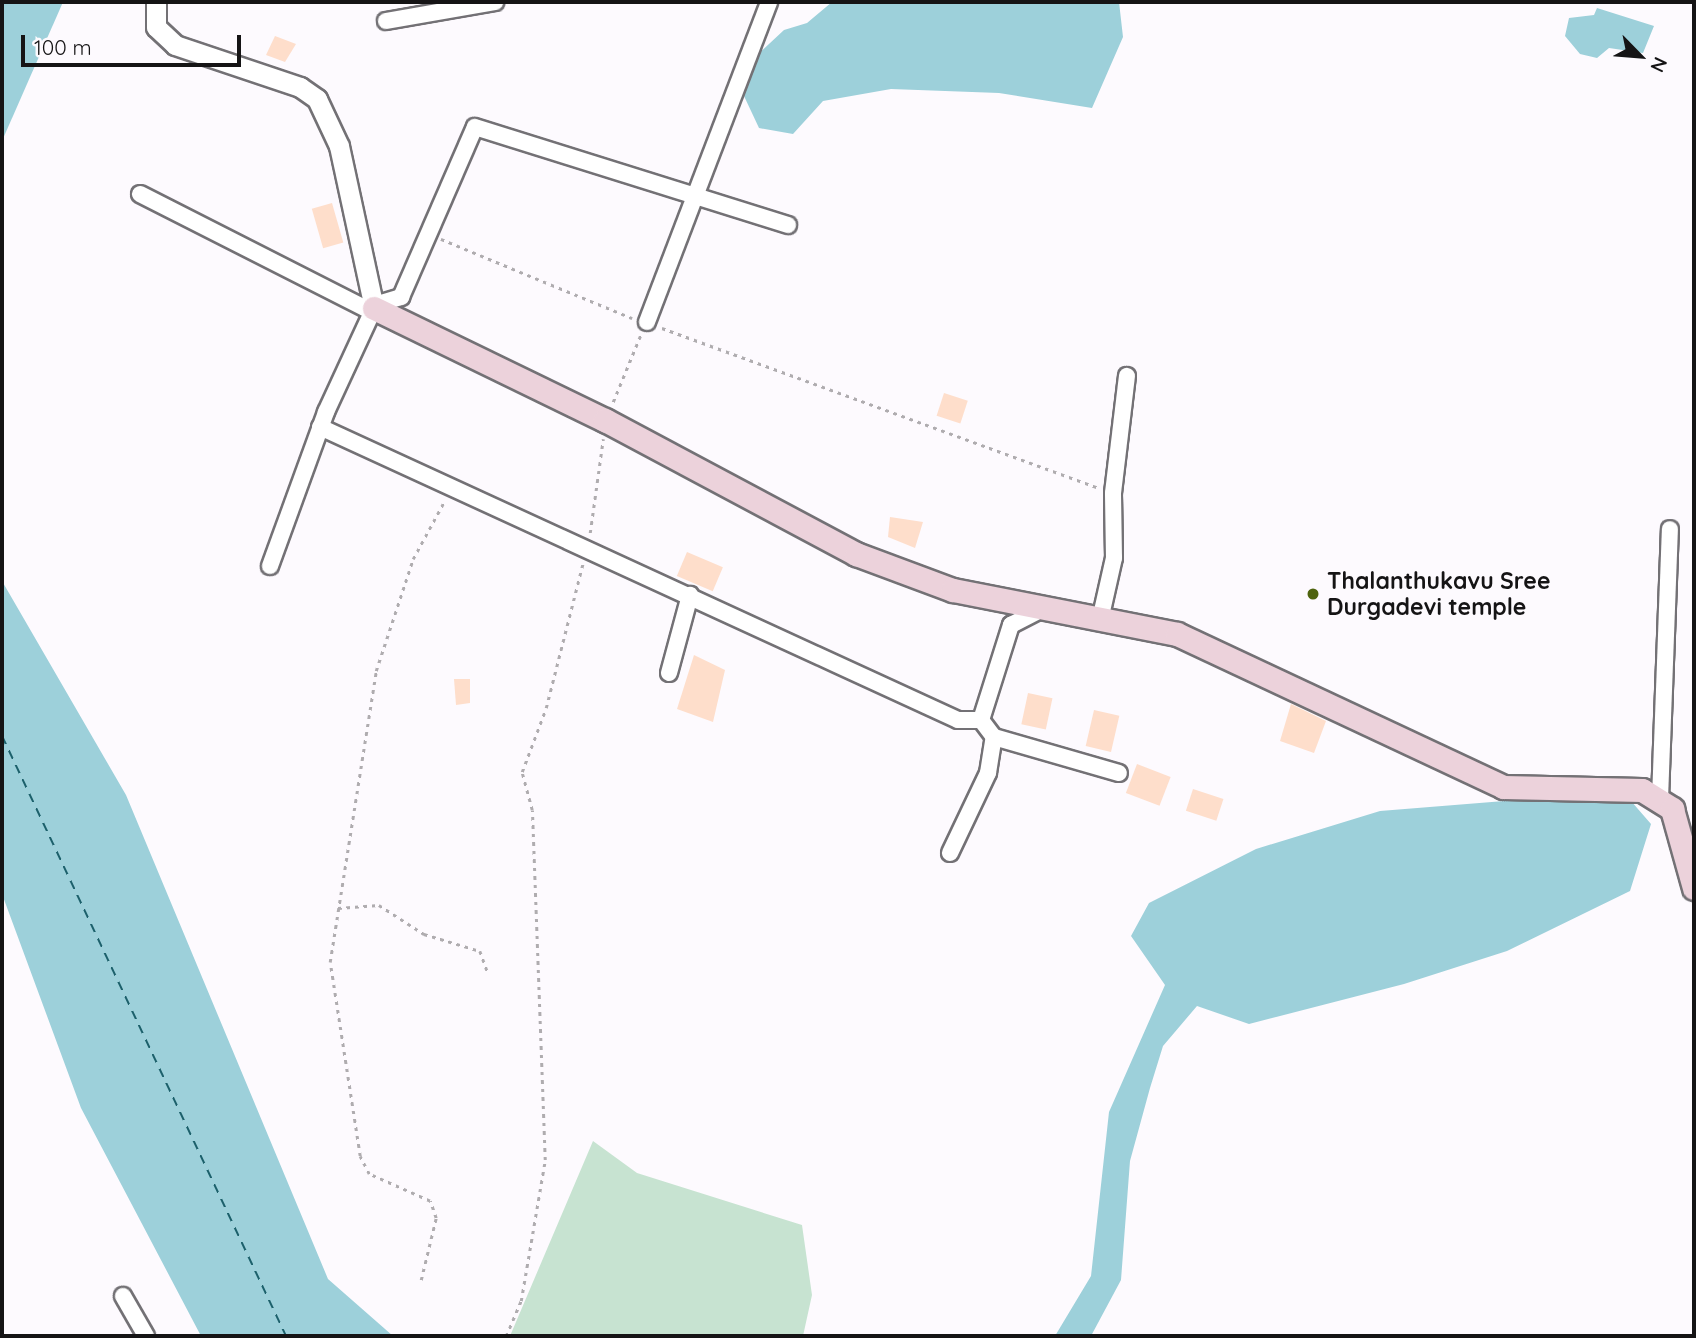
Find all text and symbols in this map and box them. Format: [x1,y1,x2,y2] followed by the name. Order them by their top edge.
[24,21,245,65] scale bar
[1605,21,1675,91] north arrow
[34,34,92,60] text: 100 m
[1645,53,1673,76] text: N
[1327,567,1550,621] place label: Thalanthukavu Sree Durgadevi temple
[1305,586,1321,602] marker: Thalanthukavu Sree Durgadevi temple

